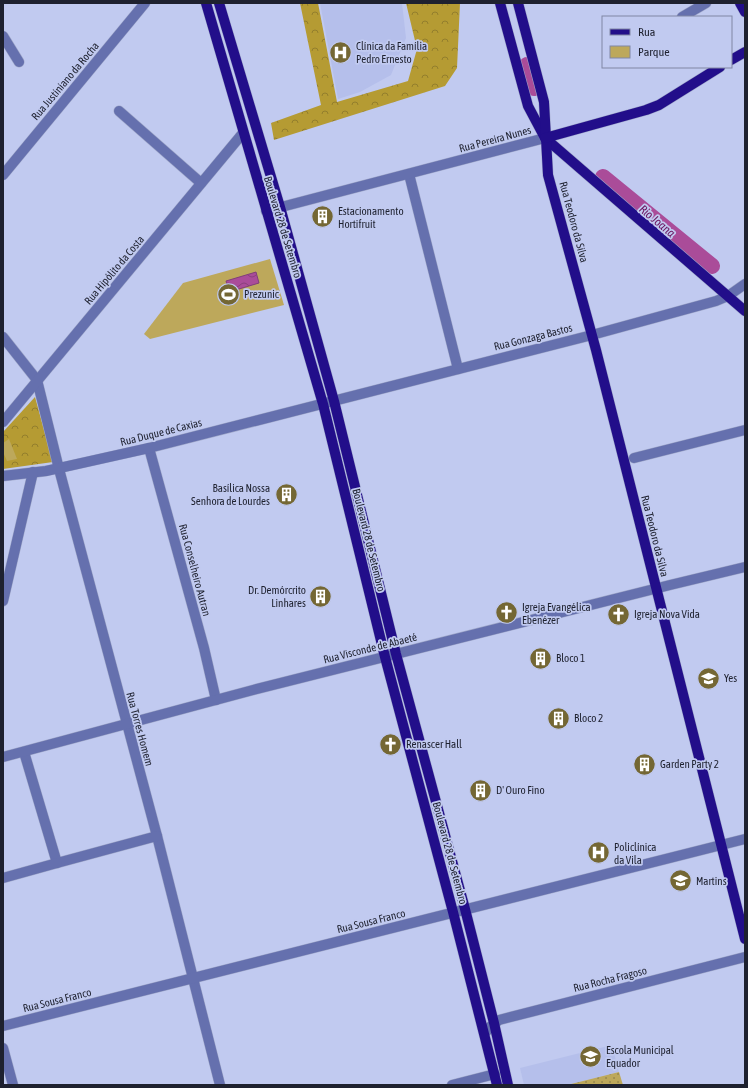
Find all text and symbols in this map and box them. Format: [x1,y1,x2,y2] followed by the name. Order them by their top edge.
[602,16,732,68] legend
[638,25,655,39] text: Rua
[328,39,354,65] hospital icon: Clínica da Família Pedro Ernesto
[29,40,101,122] street label: Rua Justiniano da Rocha
[356,40,427,65] place label: Clínica da Família Pedro Ernesto
[638,45,670,59] text: Parque
[458,124,532,154] street label: Rua Pereira Nunes
[262,175,304,279] street label: Boulevard 28 de Setembro
[557,180,591,264] street label: Rua Teodoro da Silva
[636,202,678,240] water label: Rio Joana
[309,204,335,230] building icon: Estacionamento Hortifruit
[338,205,404,230] place label: Estacionamento Hortifruit
[82,233,146,307] street label: Rua Hipólito da Costa
[215,281,241,307] sports icon: Prezunic
[244,288,280,300] place label: Prezunic
[493,321,574,353] street label: Rua Gonzaga Bastos
[119,416,203,448] street label: Rua Duque de Caxias
[273,481,299,507] building icon: Basílica Nossa Senhora de Lourdes
[191,482,270,507] place label: Basílica Nossa Senhora de Lourdes
[350,487,388,593] street label: Boulevard 28 de Setembro
[639,494,671,578] street label: Rua Teodoro da Silva
[177,523,213,617] street label: Rua Conselheiro Autran
[308,583,334,609] building icon: Dr. Demórcrito Linhares
[248,584,306,609] place label: Dr. Demórcrito Linhares
[493,600,519,626] church icon: Igreja Evangélica Ebenézer
[522,601,591,626] place label: Igreja Evangélica Ebenézer
[605,601,631,627] church icon: Igreja Nova Vida
[634,608,700,620] place label: Igreja Nova Vida
[322,631,418,665] street label: Rua Visconde de Abaeté
[528,645,554,671] building icon: Bloco 1
[556,652,585,664] place label: Bloco 1
[695,665,721,691] school or university icon: Yes
[724,672,737,684] place label: Yes
[124,691,156,767] street label: Rua Torres Homem
[545,705,571,731] building icon: Bloco 2
[574,712,603,724] place label: Bloco 2
[377,731,403,757] church icon: Renascer Hall
[406,738,462,750] place label: Renascer Hall
[631,751,657,777] building icon: Garden Party 2
[660,758,719,770] place label: Garden Party 2
[467,777,493,803] building icon: D' Ouro Fino
[496,784,545,796] place label: D' Ouro Fino
[431,800,469,906] street label: Boulevard 28 de Setembro
[585,840,611,866] hospital icon: Policlínica da Vila
[614,841,656,866] place label: Policlínica da Vila
[667,868,693,894] school or university icon: Martins
[696,875,727,887] place label: Martins
[336,907,406,935] street label: Rua Sousa Franco
[572,964,648,994] street label: Rua Rocha Fragoso
[22,986,92,1014] street label: Rua Sousa Franco
[578,1043,604,1069] school or university icon: Escola Municipal Equador
[606,1044,674,1069] place label: Escola Municipal Equador

